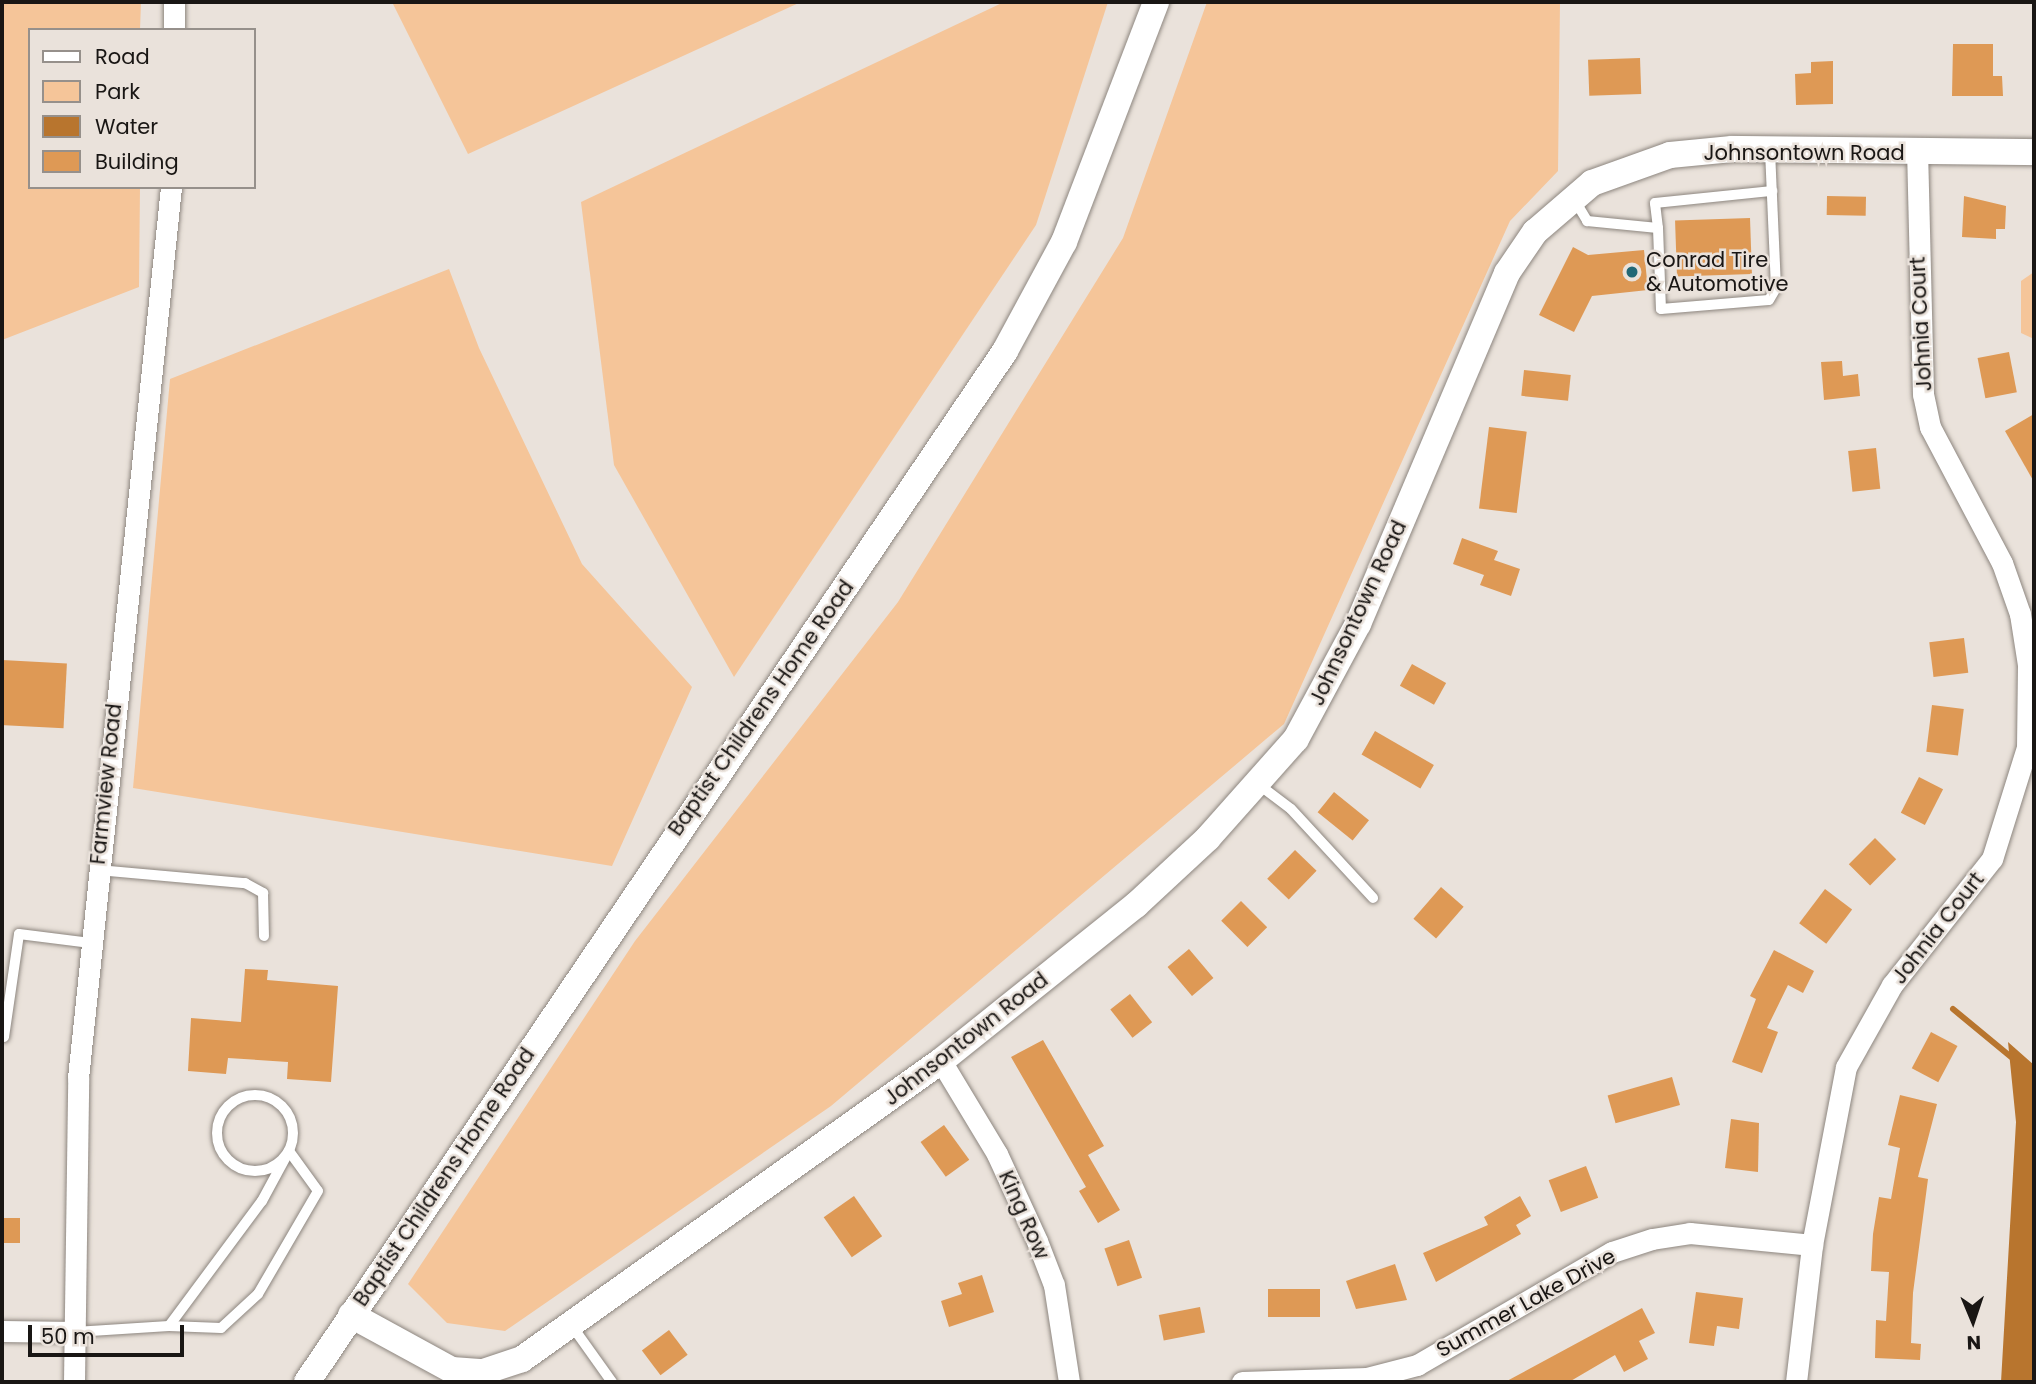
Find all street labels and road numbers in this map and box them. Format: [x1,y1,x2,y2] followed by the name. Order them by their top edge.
[1703,140,1905,166] street label: Johnsontown Road
[1905,256,1937,392] street label: Johnia Court
[1304,516,1412,710] street label: Johnsontown Road
[663,575,859,841] street label: Baptist Childrens Home Road
[85,702,127,866] street label: Farmview Road
[1887,867,1989,989] street label: Johnia Court
[879,967,1053,1111] street label: Johnsontown Road
[348,1043,540,1311] street label: Baptist Childrens Home Road
[993,1167,1055,1263] street label: King Row
[1432,1243,1620,1363] street label: Summer Lake Drive

